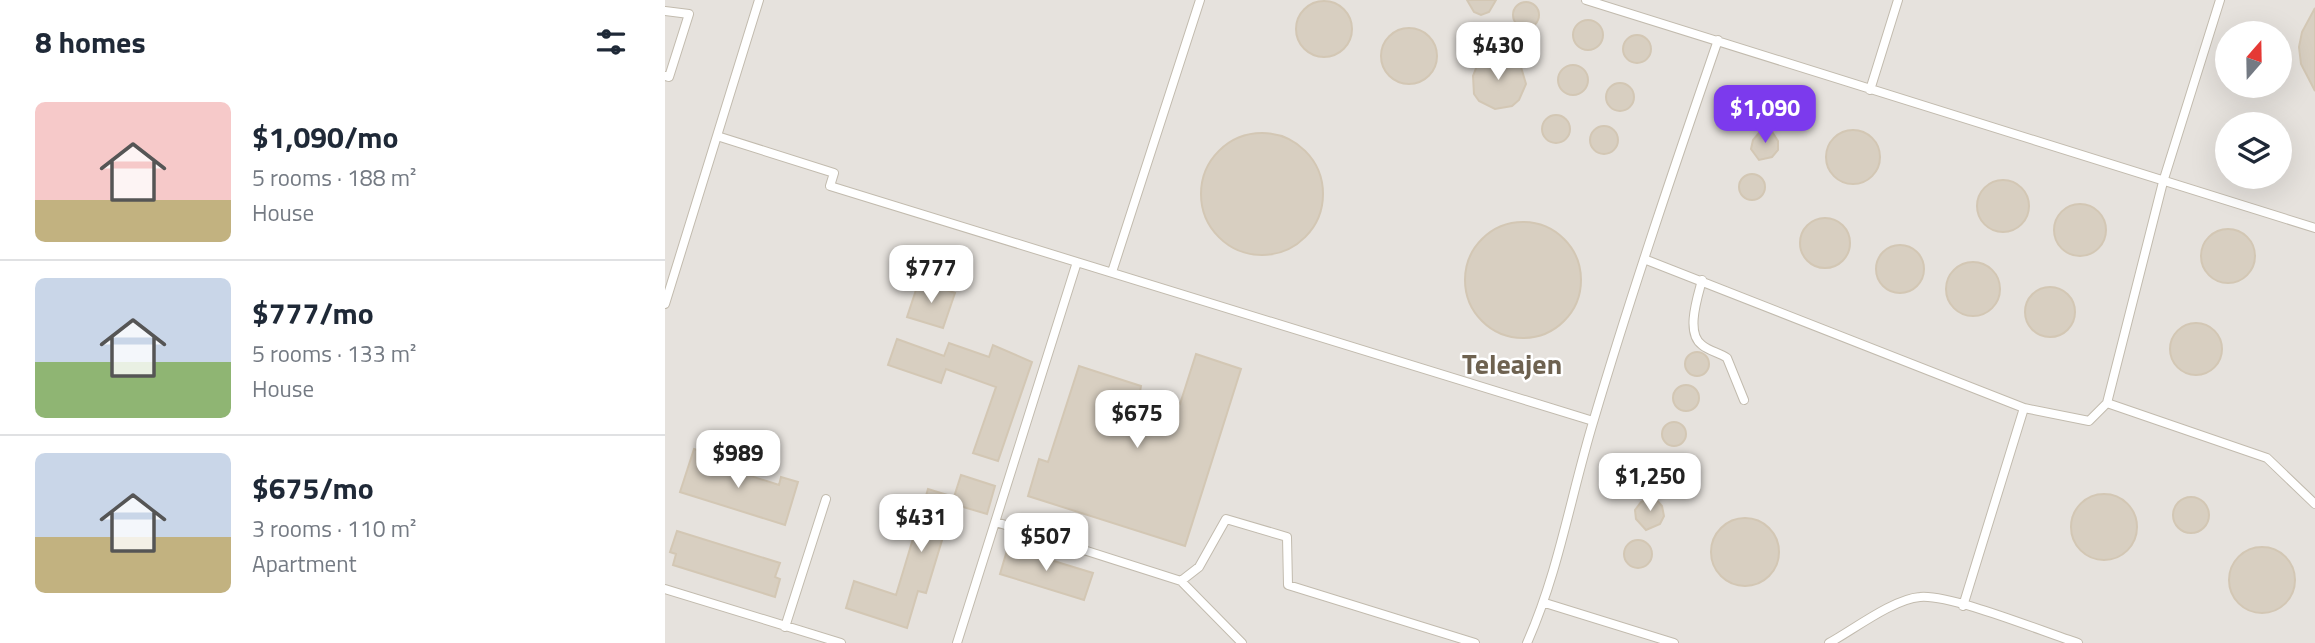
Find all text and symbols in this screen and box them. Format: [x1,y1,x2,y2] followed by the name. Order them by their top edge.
[35,19,146,65] text: 8 homes
[2215,21,2293,98] north arrow
[2215,21,2292,189] map controls
[1457,22,1539,82] pin: $430
[592,23,630,61] icon: filters
[1472,27,1524,62] text: $430
[1708,86,1822,145] pin: $1,090
[1730,90,1800,125] text: $1,090
[2215,112,2292,189] button: layers
[252,114,398,160] text: $1,090/mo
[91,130,175,214] icon: home
[252,160,416,195] text: 5 rooms · 188 m²
[252,195,314,230] text: House
[890,246,972,305] pin: $777
[905,250,957,285] text: $777
[252,290,374,336] text: $777/mo
[91,306,175,390] icon: home
[252,336,416,371] text: 5 rooms · 133 m²
[1462,342,1562,385] district label: Teleajen
[252,371,314,406] text: House
[1096,391,1178,450] pin: $675
[1111,395,1163,430] text: $675
[697,430,779,490] pin: $989
[712,435,764,470] text: $989
[1593,454,1707,513] pin: $1,250
[1615,458,1685,493] text: $1,250
[252,465,374,511] text: $675/mo
[91,481,175,565] icon: home
[880,494,962,554] pin: $431
[895,499,947,534] text: $431
[252,511,416,546] text: 3 rooms · 110 m²
[1005,514,1087,573] pin: $507
[1020,518,1072,553] text: $507
[252,546,357,581] text: Apartment

